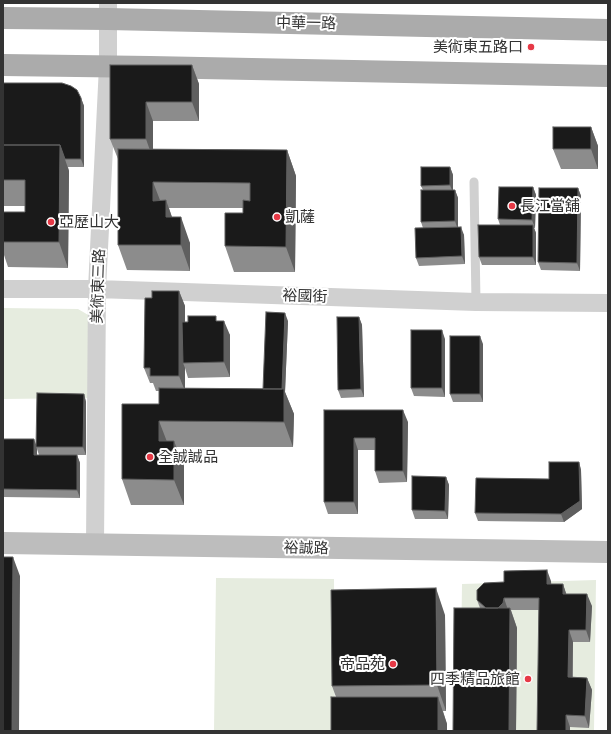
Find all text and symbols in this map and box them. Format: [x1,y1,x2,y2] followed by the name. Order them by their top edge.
[276,13,336,33] street label: 中華一路
[433,38,523,56] place label: 美術東五路口
[526,42,536,52] marker: 美術東五路口
[520,197,580,215] place label: 長江當舖
[507,201,517,211] marker: 長江當舖
[285,208,315,226] place label: 凱薩
[272,212,282,222] marker: 凱薩
[59,213,119,231] place label: 亞歷山大
[46,217,56,227] marker: 亞歷山大
[88,248,108,324] street label: 美術東三路
[282,286,328,306] street label: 裕國街
[158,448,218,466] place label: 全誠誠品
[145,452,155,462] marker: 全誠誠品
[283,539,329,557] street label: 裕誠路
[340,655,385,673] place label: 帝品苑
[388,659,398,669] marker: 帝品苑
[430,670,520,688] place label: 四季精品旅館
[523,674,533,684] marker: 四季精品旅館

